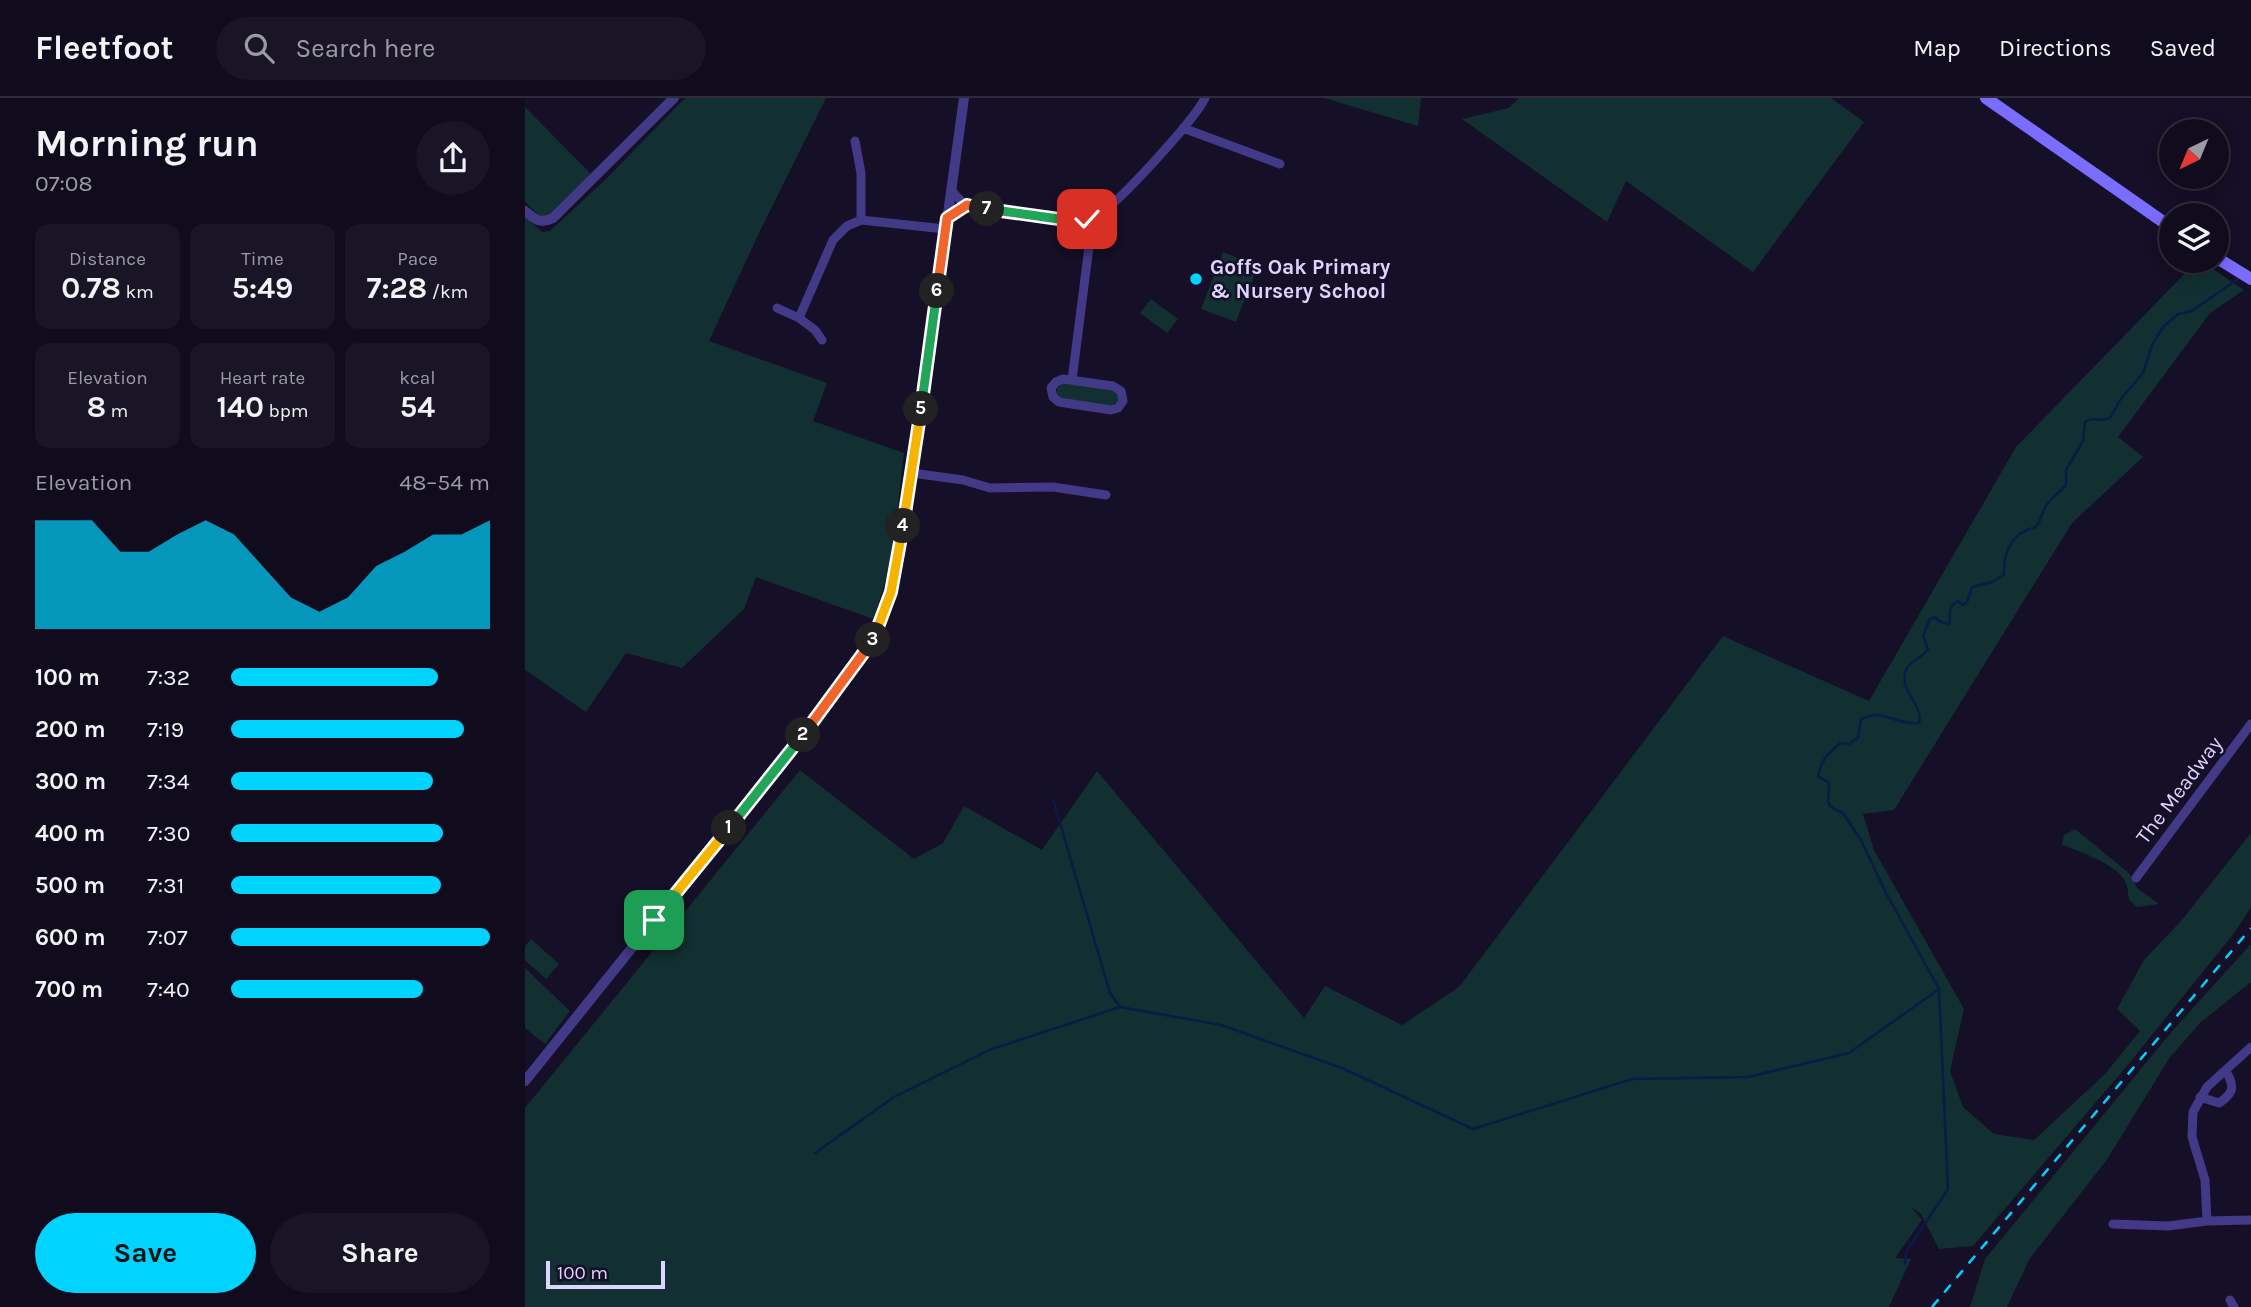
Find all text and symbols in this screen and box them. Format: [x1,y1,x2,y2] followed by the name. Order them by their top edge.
[216,17,706,80] search box
[35,29,174,67] text: Fleetfoot
[240,29,278,67] icon: search
[296,33,435,64] text: Search here
[1913,34,1961,62] text: Map
[1999,34,2112,62] text: Directions
[2150,34,2216,62] text: Saved
[2159,119,2229,189] north arrow
[2159,119,2229,273] map controls
[35,121,259,166] text: Morning run
[416,121,490,195] button: share
[35,170,93,197] text: 07:08
[1057,189,1117,249] pin
[969,192,1005,226] pin: 7
[982,197,991,219] text: 7
[1068,200,1106,238] icon: check
[2159,203,2229,273] button: layers
[69,248,146,270] text: Distance
[241,248,284,270] text: Time
[397,248,438,270] text: Pace
[1210,255,1391,303] place label: Goffs Oak Primary & Nursery School
[61,270,121,306] text: 0.78
[232,270,293,306] text: 5:49
[367,270,427,306] text: 7:28
[1188,271,1204,287] marker: Goffs Oak Primary & Nursery School
[919,274,955,308] pin: 6
[931,279,942,301] text: 6
[121,281,154,303] text: km
[427,281,468,303] text: /km
[67,367,148,389] text: Elevation
[220,367,305,389] text: Heart rate
[399,367,436,389] text: kcal
[87,389,106,425] text: 8
[216,389,264,425] text: 140
[400,389,435,425] text: 54
[903,392,939,426] pin: 5
[915,397,926,419] text: 5
[106,400,128,422] text: m
[264,400,309,422] text: bpm
[35,469,132,496] text: Elevation
[399,469,490,496] text: 48–54 m
[885,508,921,544] pin: 4
[897,514,908,536] text: 4
[855,622,891,658] pin: 3
[867,628,878,650] text: 3
[35,664,100,691] text: 100 m
[147,664,190,691] text: 7:32
[35,716,106,743] text: 200 m
[147,716,184,743] text: 7:19
[785,718,821,752] pin: 2
[797,723,808,745] text: 2
[2131,731,2227,848] street label: The Meadway
[35,768,106,795] text: 300 m
[147,768,190,795] text: 7:34
[711,810,747,846] pin: 1
[725,816,732,838] text: 1
[35,820,105,847] text: 400 m
[147,820,190,847] text: 7:30
[35,872,105,899] text: 500 m
[147,872,184,899] text: 7:31
[624,890,684,950] pin
[635,901,673,939] icon: arrive
[35,924,106,951] text: 600 m
[147,924,188,951] text: 7:07
[35,976,103,1003] text: 700 m
[147,976,190,1003] text: 7:40
[35,1213,256,1293] button: Save
[270,1213,490,1293] button: Share
[546,1258,665,1290] scale bar
[557,1262,608,1284] text: 100 m

